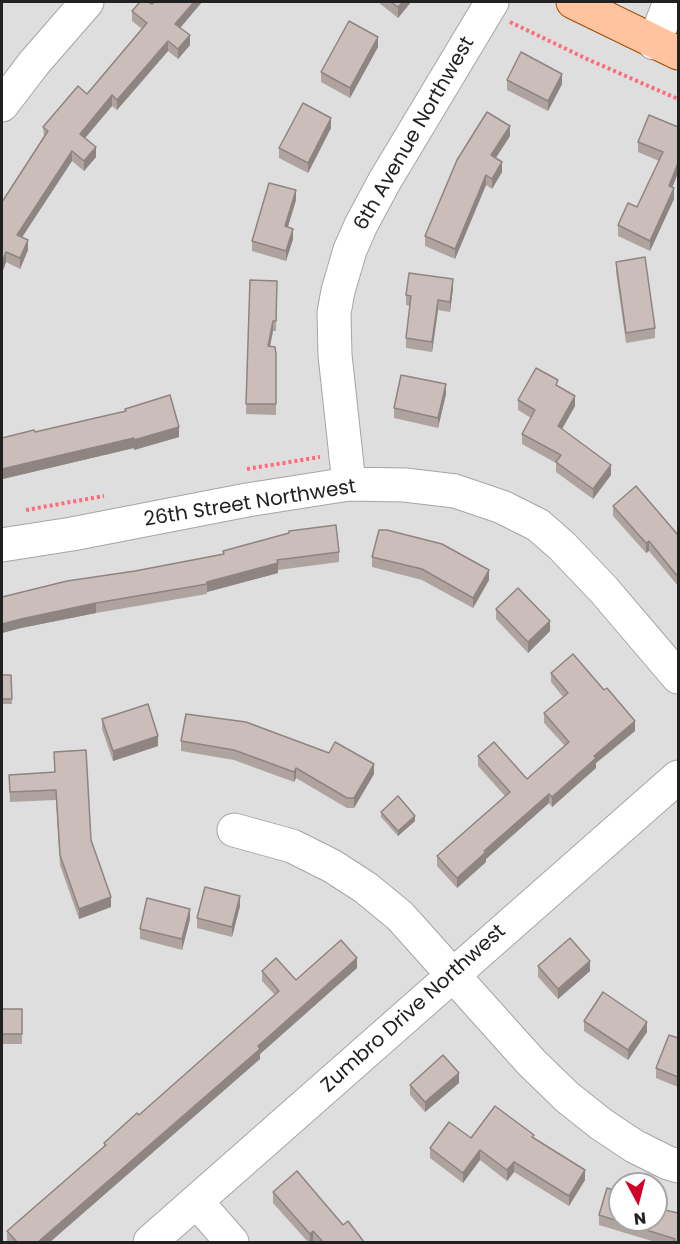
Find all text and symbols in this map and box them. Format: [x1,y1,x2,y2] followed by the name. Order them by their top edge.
[350,33,480,235] street label: 6th Avenue Northwest
[142,475,358,533] street label: 26th Street Northwest
[317,920,511,1098] street label: Zumbro Drive Northwest
[608,1172,668,1232] north arrow
[633,1206,647,1231] text: N

